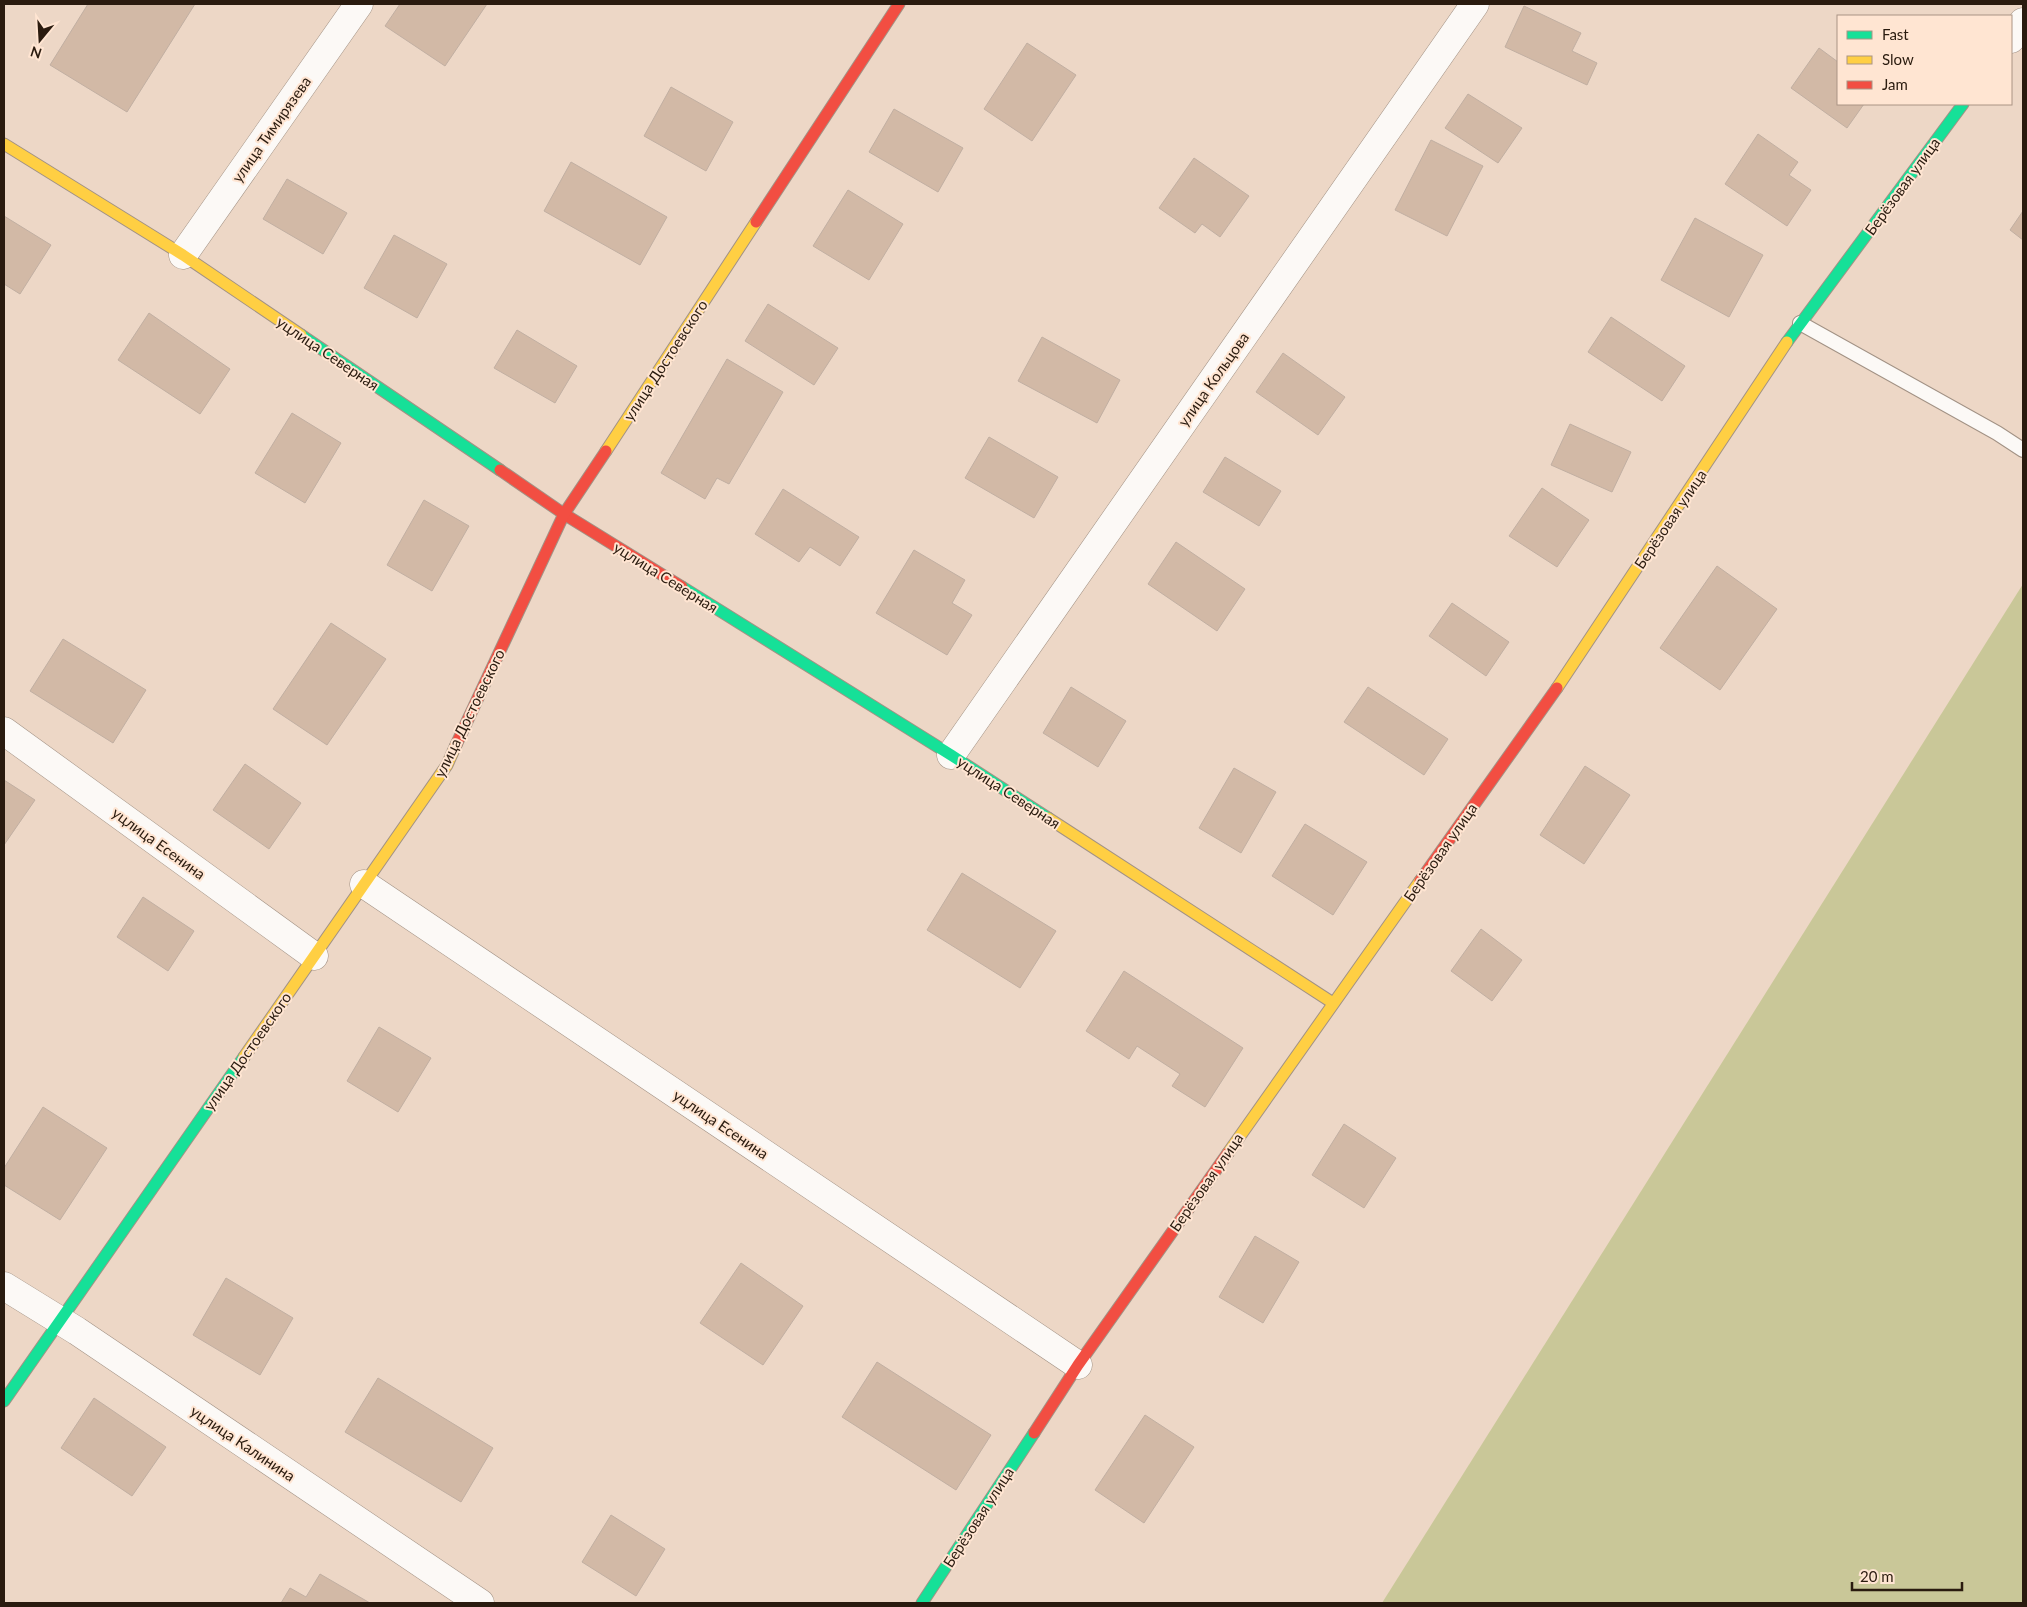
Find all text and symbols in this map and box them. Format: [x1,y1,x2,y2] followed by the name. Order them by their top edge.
[15,15,65,65] north arrow
[1837,15,2012,105] legend
[1882,25,1909,43] text: Fast
[28,43,44,63] text: N
[1882,50,1914,68] text: Slow
[228,73,314,185] street label: улица Тимирязева
[1882,75,1908,93] text: Jam
[1861,134,1943,238] street label: Берёзовая улица
[619,296,711,424] street label: улица Достоевского
[273,312,383,394] street label: уцлица Северная
[1174,328,1252,430] street label: улица Кольцова
[1630,466,1710,572] street label: Берёзовая улица
[611,538,721,616] street label: уцлица Северная
[430,646,508,780] street label: улица Достоевского
[954,752,1064,832] street label: уцлица Северная
[1399,799,1481,905] street label: Берёзовая улица
[109,803,209,883] street label: уцлица Есенина
[199,988,295,1114] street label: улица Достоевского
[670,1086,772,1162] street label: уцлица Есенина
[1165,1129,1247,1235] street label: Берёзовая улица
[187,1401,299,1485] street label: уцлица Калинина
[939,1464,1017,1570] street label: Берёзовая улица
[1852,1560,1962,1592] scale bar
[1860,1567,1894,1585] text: 20 m

